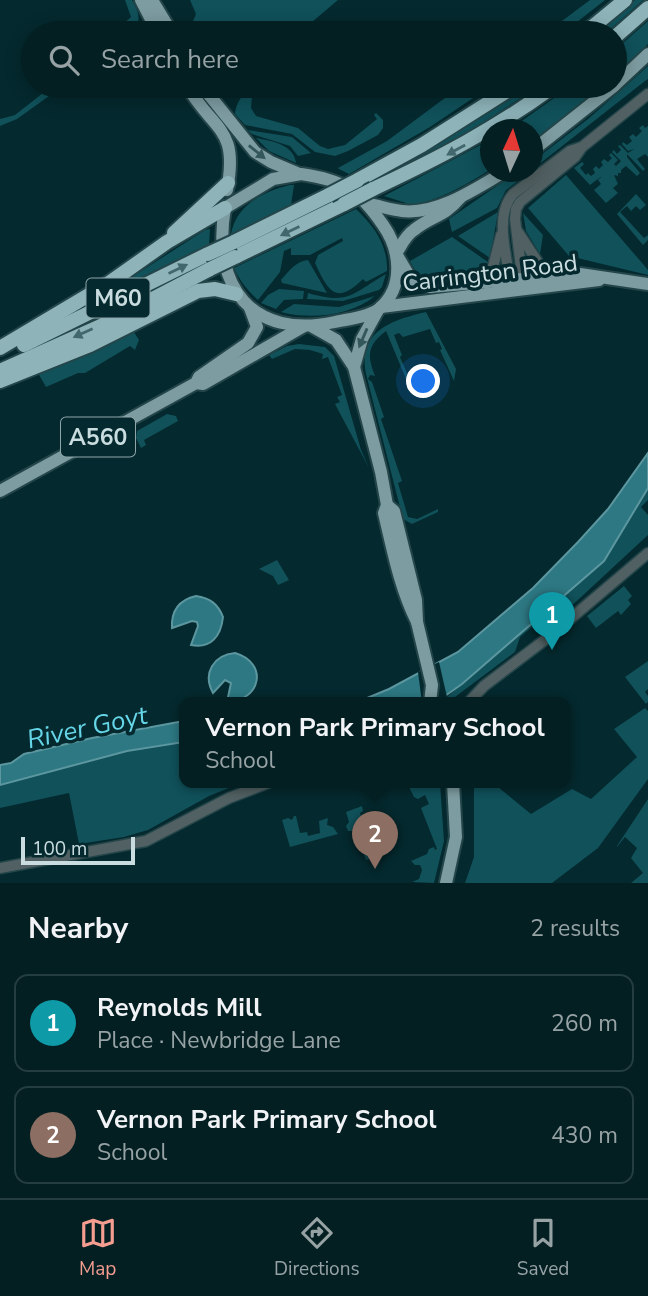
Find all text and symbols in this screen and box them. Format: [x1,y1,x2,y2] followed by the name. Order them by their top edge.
[21,21,627,98] search box
[45,41,83,79] icon: search
[101,42,239,77] text: Search here
[480,119,543,182] north arrow
[445,143,465,155] one-way arrow
[248,145,266,160] one-way arrow
[280,225,300,236] one-way arrow
[401,246,579,300] street label: Carrington Road
[168,263,188,275] one-way arrow
[86,278,150,318] road number: M60
[73,328,94,339] one-way arrow
[358,328,369,349] one-way arrow
[406,364,440,398] your location
[61,418,135,457] road number: A560
[529,592,575,650] pin: 1
[24,697,151,757] water label: River Goyt
[179,697,571,788] popup
[205,710,545,745] text: Vernon Park Primary School
[205,745,275,776] text: School
[352,811,398,869] pin: 2
[21,834,135,866] scale bar
[32,836,87,862] text: 100 m
[28,908,128,949] text: Nearby
[530,913,620,944] text: 2 results
[97,990,262,1025] text: Reynolds Mill
[46,1008,60,1039] text: 1
[551,1008,618,1039] text: 260 m
[97,1025,341,1056] text: Place · Newbridge Lane
[97,1102,437,1137] text: Vernon Park Primary School
[46,1120,60,1151] text: 2
[551,1120,618,1151] text: 430 m
[97,1137,167,1168] text: School
[79,1214,117,1282] tab: Map
[274,1214,360,1282] tab: Directions
[517,1214,569,1282] tab: Saved

